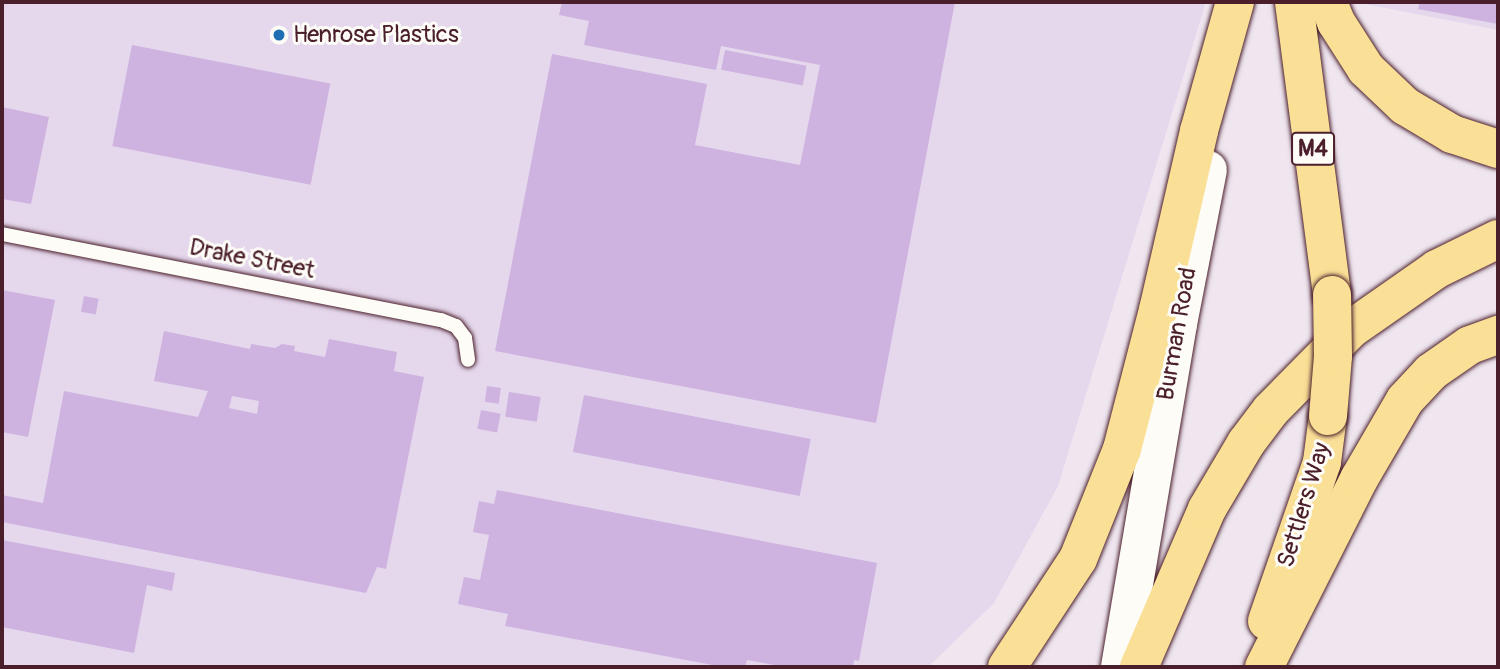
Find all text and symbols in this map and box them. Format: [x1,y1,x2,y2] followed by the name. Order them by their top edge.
[293,21,459,49] place label: Henrose Plastics
[271,27,287,43] marker: Henrose Plastics
[1290,130,1336,168] road number: M4
[187,233,317,285] street label: Drake Street
[1151,265,1203,403] street label: Burman Road
[1271,439,1337,571] street label: Settlers Way

